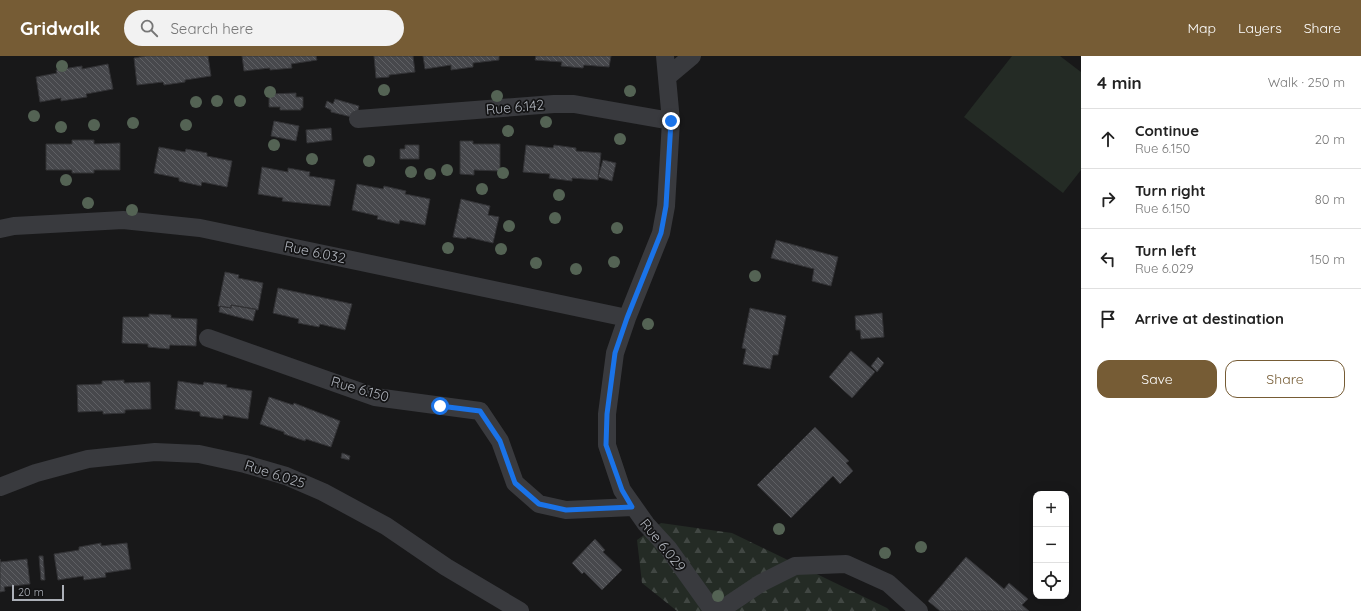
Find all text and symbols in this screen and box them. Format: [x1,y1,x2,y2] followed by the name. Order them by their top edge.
[124,10,404,46] search box
[20,16,100,40] text: Gridwalk
[138,17,160,39] icon: search
[170,19,253,38] text: Search here
[1187,19,1216,37] text: Map
[1238,19,1282,37] text: Layers
[1304,19,1341,37] text: Share
[1097,72,1142,93] text: 4 min
[1268,74,1345,90] text: Walk · 250 m
[485,95,545,119] street label: Rue 6.142
[662,112,680,130] route end
[1135,121,1199,140] text: Continue
[1097,128,1119,150] icon: ahead
[1315,131,1345,147] text: 20 m
[1135,140,1190,156] text: Rue 6.150
[1135,181,1206,200] text: Turn right
[1097,188,1119,210] icon: right
[1315,191,1345,207] text: 80 m
[1135,200,1190,216] text: Rue 6.150
[283,237,348,267] street label: Rue 6.032
[1135,241,1197,260] text: Turn left
[1097,248,1119,270] icon: left
[1310,251,1345,267] text: 150 m
[1135,260,1193,276] text: Rue 6.029
[1097,308,1119,330] icon: arrive
[1135,309,1284,328] text: Arrive at destination
[1097,360,1217,398] button: Save
[1225,360,1345,398] button: Share
[329,372,391,406] street label: Rue 6.150
[431,397,449,415] route start
[242,456,308,492] street label: Rue 6.025
[1033,491,1069,599] map controls
[1033,491,1069,527] button: +
[636,515,690,575] street label: Rue 6.029
[1033,527,1069,563] button: −
[1033,563,1069,599] button: locate
[12,583,64,602] scale bar
[18,585,44,599] text: 20 m

